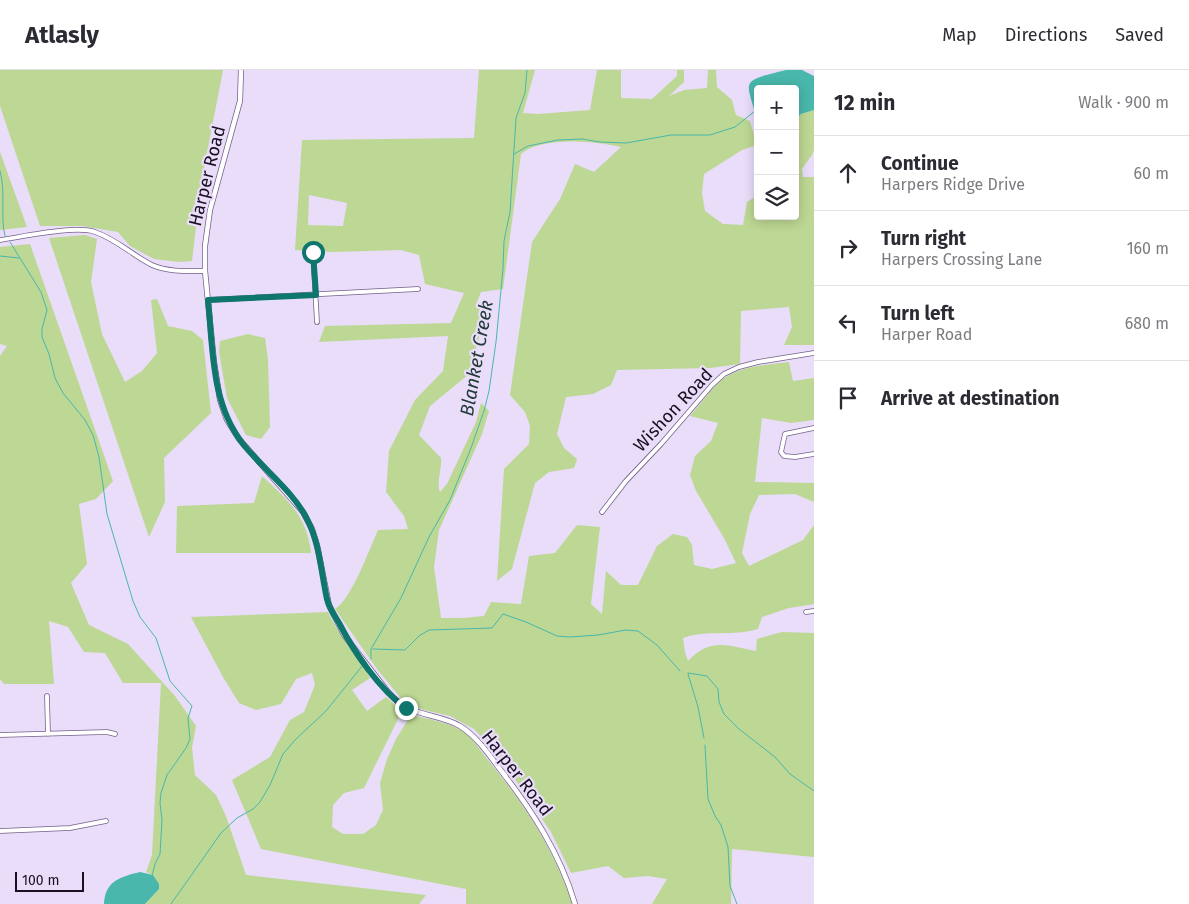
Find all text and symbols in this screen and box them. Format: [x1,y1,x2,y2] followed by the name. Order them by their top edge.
[25,21,99,49] text: Atlasly
[942,24,977,46] text: Map
[1005,24,1087,46] text: Directions
[1115,24,1164,46] text: Saved
[754,85,799,220] map controls
[754,85,799,130] button: +
[834,90,895,116] text: 12 min
[1078,93,1169,112] text: Walk · 900 m
[184,124,230,228] street label: Harper Road
[754,130,799,175] button: −
[881,152,959,175] text: Continue
[834,159,862,187] icon: ahead
[1134,164,1169,183] text: 60 m
[754,175,799,220] button: layers
[881,175,1025,194] text: Harpers Ridge Drive
[881,227,966,250] text: Turn right
[834,234,862,262] icon: right
[1127,239,1169,258] text: 160 m
[302,241,325,264] route start
[881,250,1042,269] text: Harpers Crossing Lane
[455,298,498,418] water label: Blanket Creek
[881,302,955,325] text: Turn left
[834,309,862,337] icon: left
[1125,314,1169,333] text: 680 m
[881,325,972,344] text: Harper Road
[629,364,717,456] street label: Wishon Road
[834,384,862,412] icon: arrive
[881,387,1060,410] text: Arrive at destination
[395,697,418,720] route end
[477,726,557,820] street label: Harper Road
[15,869,84,892] scale bar
[22,872,59,889] text: 100 m

